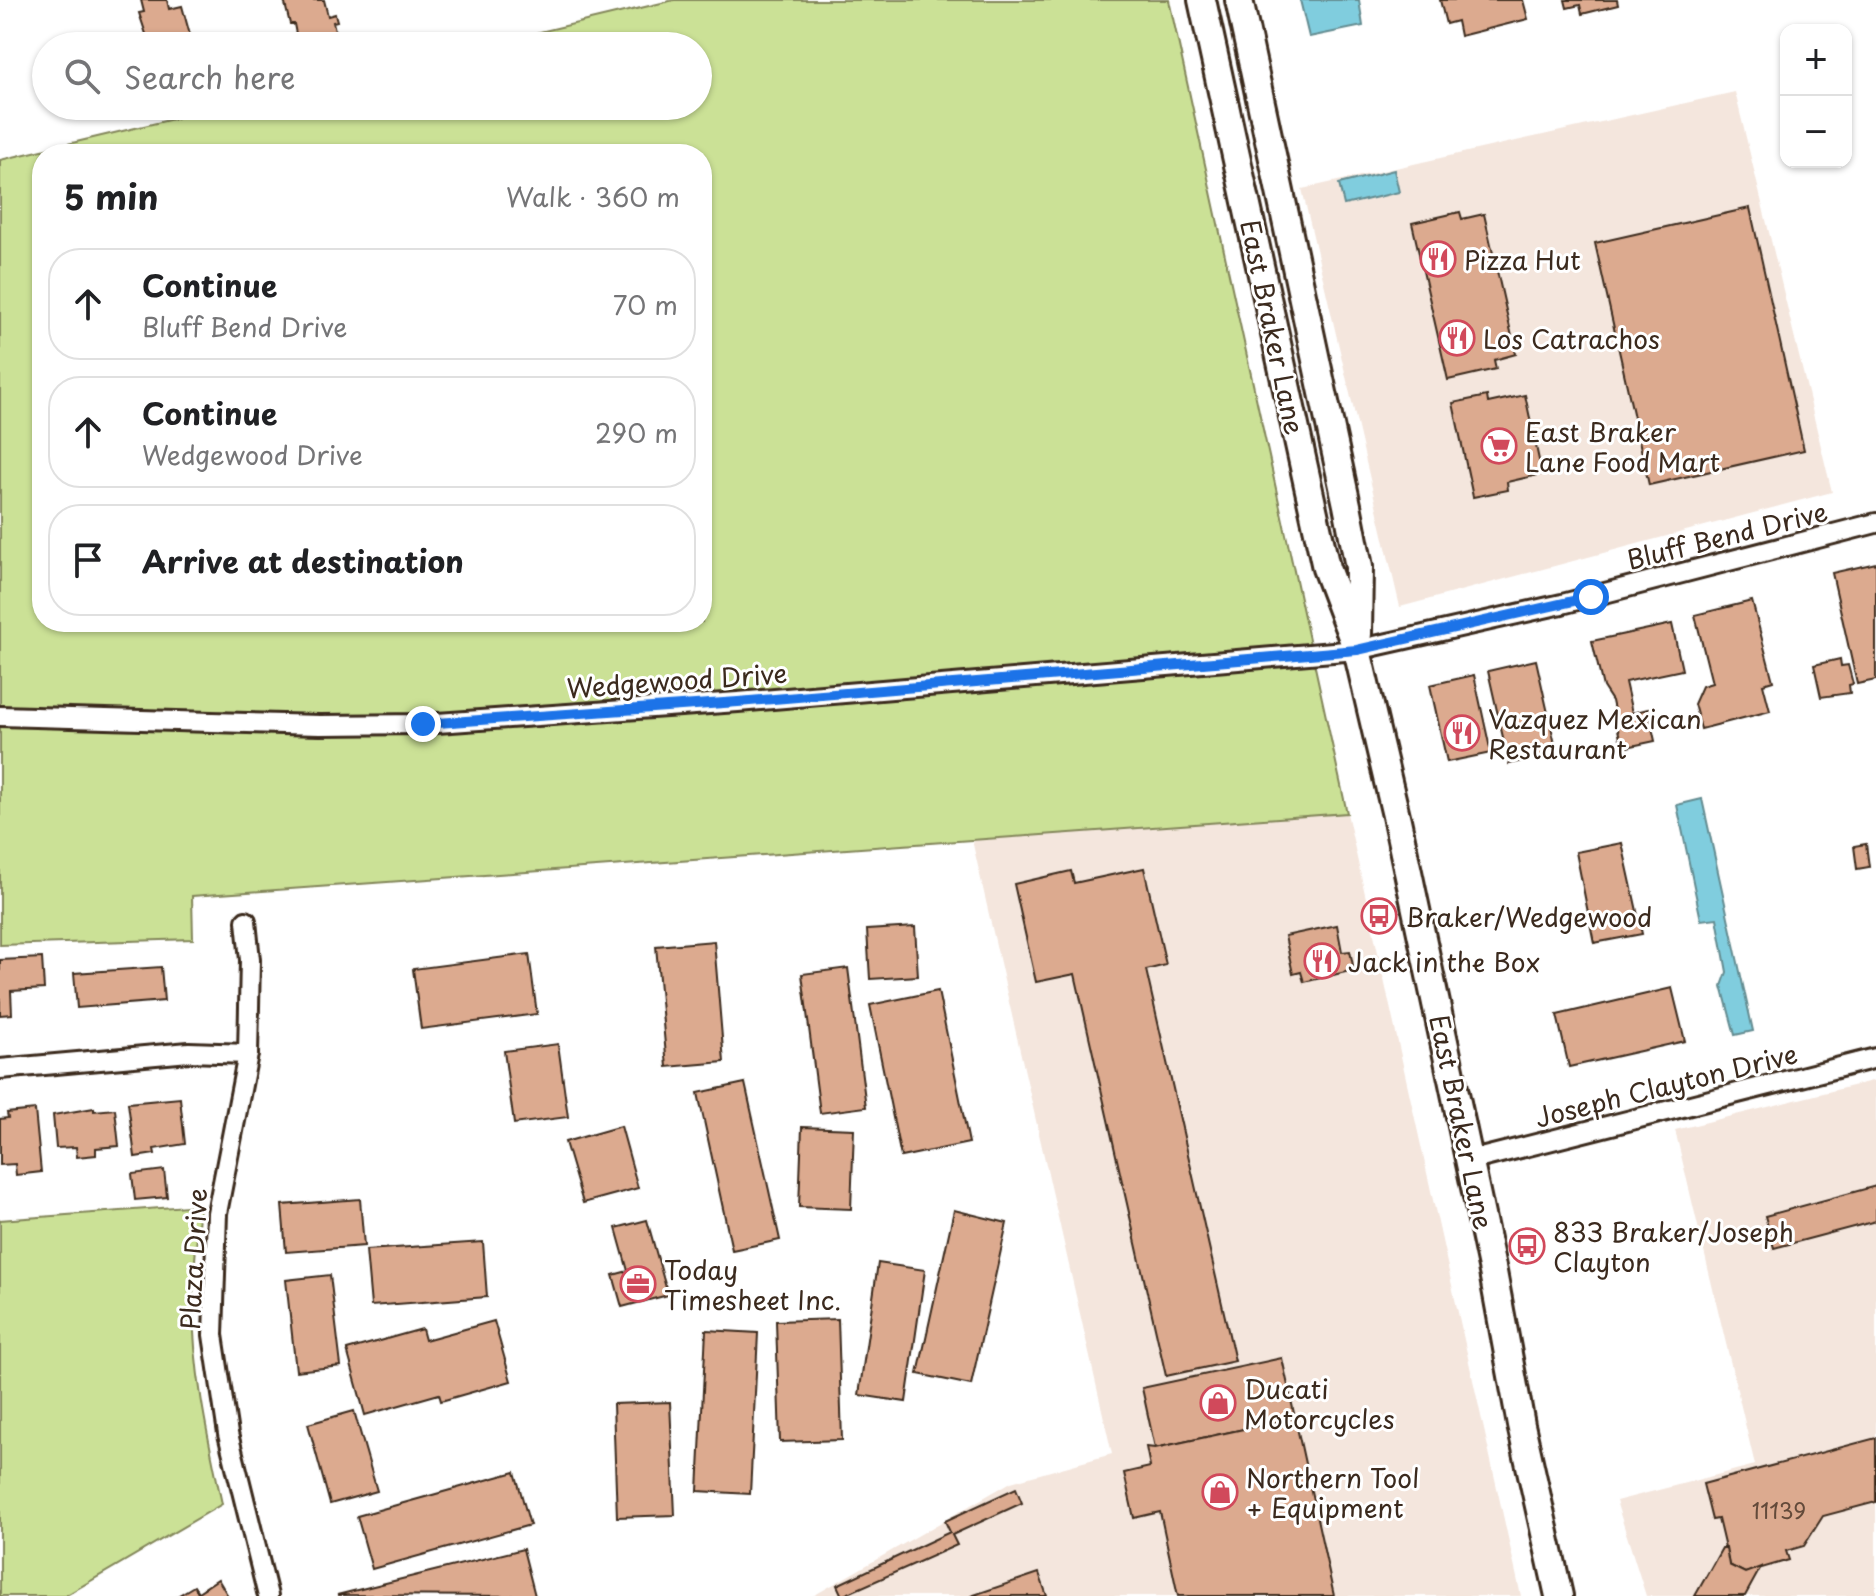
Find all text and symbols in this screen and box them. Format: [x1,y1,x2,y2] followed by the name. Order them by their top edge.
[1780,24,1852,168] map controls
[1780,24,1852,96] button: +
[32,32,712,120] search box
[60,54,104,98] icon: search
[124,54,296,99] text: Search here
[1780,96,1852,168] button: −
[64,170,158,222] text: 5 min
[506,177,680,216] text: Walk · 360 m
[1231,216,1315,438] street label: East Braker Lane
[1419,240,1457,278] restaurant icon: Pizza Hut
[1464,240,1581,279] place label: Pizza Hut
[142,262,277,307] text: Continue
[66,282,110,326] icon: ahead
[613,285,678,324] text: 70 m
[142,307,347,346] text: Bluff Bend Drive
[1438,319,1476,357] restaurant icon: Los Catrachos
[1483,319,1660,358] place label: Los Catrachos
[142,390,277,435] text: Continue
[66,410,110,454] icon: ahead
[1525,412,1720,481] place label: East Braker Lane Food Mart
[595,413,678,452] text: 290 m
[1480,427,1518,465] supermarket icon: East Braker Lane Food Mart
[142,435,363,474] text: Wedgewood Drive
[1623,491,1831,579] street label: Bluff Bend Drive
[66,538,110,582] icon: arrive
[142,538,464,583] text: Arrive at destination
[1573,579,1609,615] route start
[566,653,788,707] street label: Wedgewood Drive
[1488,699,1702,768] place label: Vazquez Mexican Restaurant
[405,706,441,742] route end
[1443,714,1481,752] restaurant icon: Vazquez Mexican Restaurant
[1360,897,1398,935] bus stop icon: Braker/Wedgewood
[1405,897,1652,936] place label: Braker/Wedgewood
[1303,942,1341,980] restaurant icon: Jack in the Box
[1348,942,1540,981] place label: Jack in the Box
[1420,1011,1504,1233] street label: East Braker Lane
[1531,1034,1801,1136] street label: Joseph Clayton Drive
[170,1187,216,1331] street label: Plaza Drive
[1553,1212,1794,1281] place label: 833 Braker/Joseph Clayton
[1508,1227,1546,1265] bus stop icon: 833 Braker/Joseph Clayton
[664,1250,841,1319] place label: Today Timesheet Inc.
[619,1265,657,1303] office icon: Today Timesheet Inc.
[1244,1369,1395,1438] place label: Ducati Motorcycles
[1199,1384,1237,1422] shop icon: Ducati Motorcycles
[1246,1458,1419,1527] place label: Northern Tool + Equipment
[1201,1473,1239,1511] shop icon: Northern Tool + Equipment
[1752,1493,1806,1526] house number: 11139

